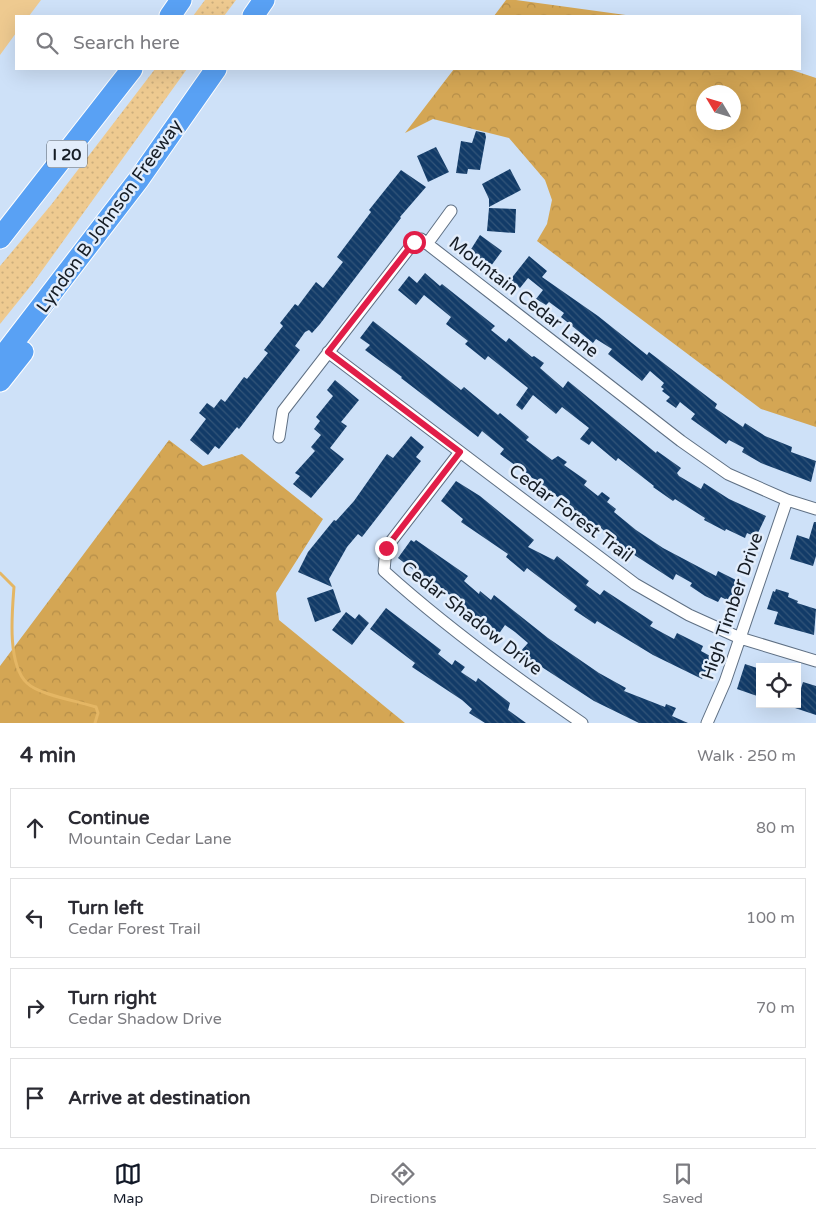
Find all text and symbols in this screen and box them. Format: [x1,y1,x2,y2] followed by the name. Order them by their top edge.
[15,15,801,70] search box
[33,29,61,57] icon: search
[73,32,180,54] text: Search here
[696,85,741,130] north arrow
[31,115,187,317] street label: Lyndon B Johnson Freeway
[47,140,87,168] road number: I 20
[403,231,426,254] route start
[445,232,603,362] street label: Mountain Cedar Lane
[505,459,637,567] street label: Cedar Forest Trail
[697,530,767,682] street label: High Timber Drive
[375,537,398,560] route end
[397,556,547,680] street label: Cedar Shadow Drive
[756,663,801,708] map controls
[756,663,801,708] button: locate
[20,743,76,768] text: 4 min
[697,746,796,766] text: Walk · 250 m
[68,807,150,829] text: Continue
[21,814,49,842] icon: ahead
[756,818,795,838] text: 80 m
[68,829,232,849] text: Mountain Cedar Lane
[68,897,144,919] text: Turn left
[21,904,49,932] icon: left
[746,908,795,928] text: 100 m
[68,919,201,939] text: Cedar Forest Trail
[68,987,156,1009] text: Turn right
[21,994,49,1022] icon: right
[756,998,795,1018] text: 70 m
[68,1009,222,1029] text: Cedar Shadow Drive
[21,1084,49,1112] icon: arrive
[68,1087,251,1109] text: Arrive at destination
[113,1160,143,1207] tab: Map
[369,1160,436,1207] tab: Directions
[662,1160,703,1207] tab: Saved

